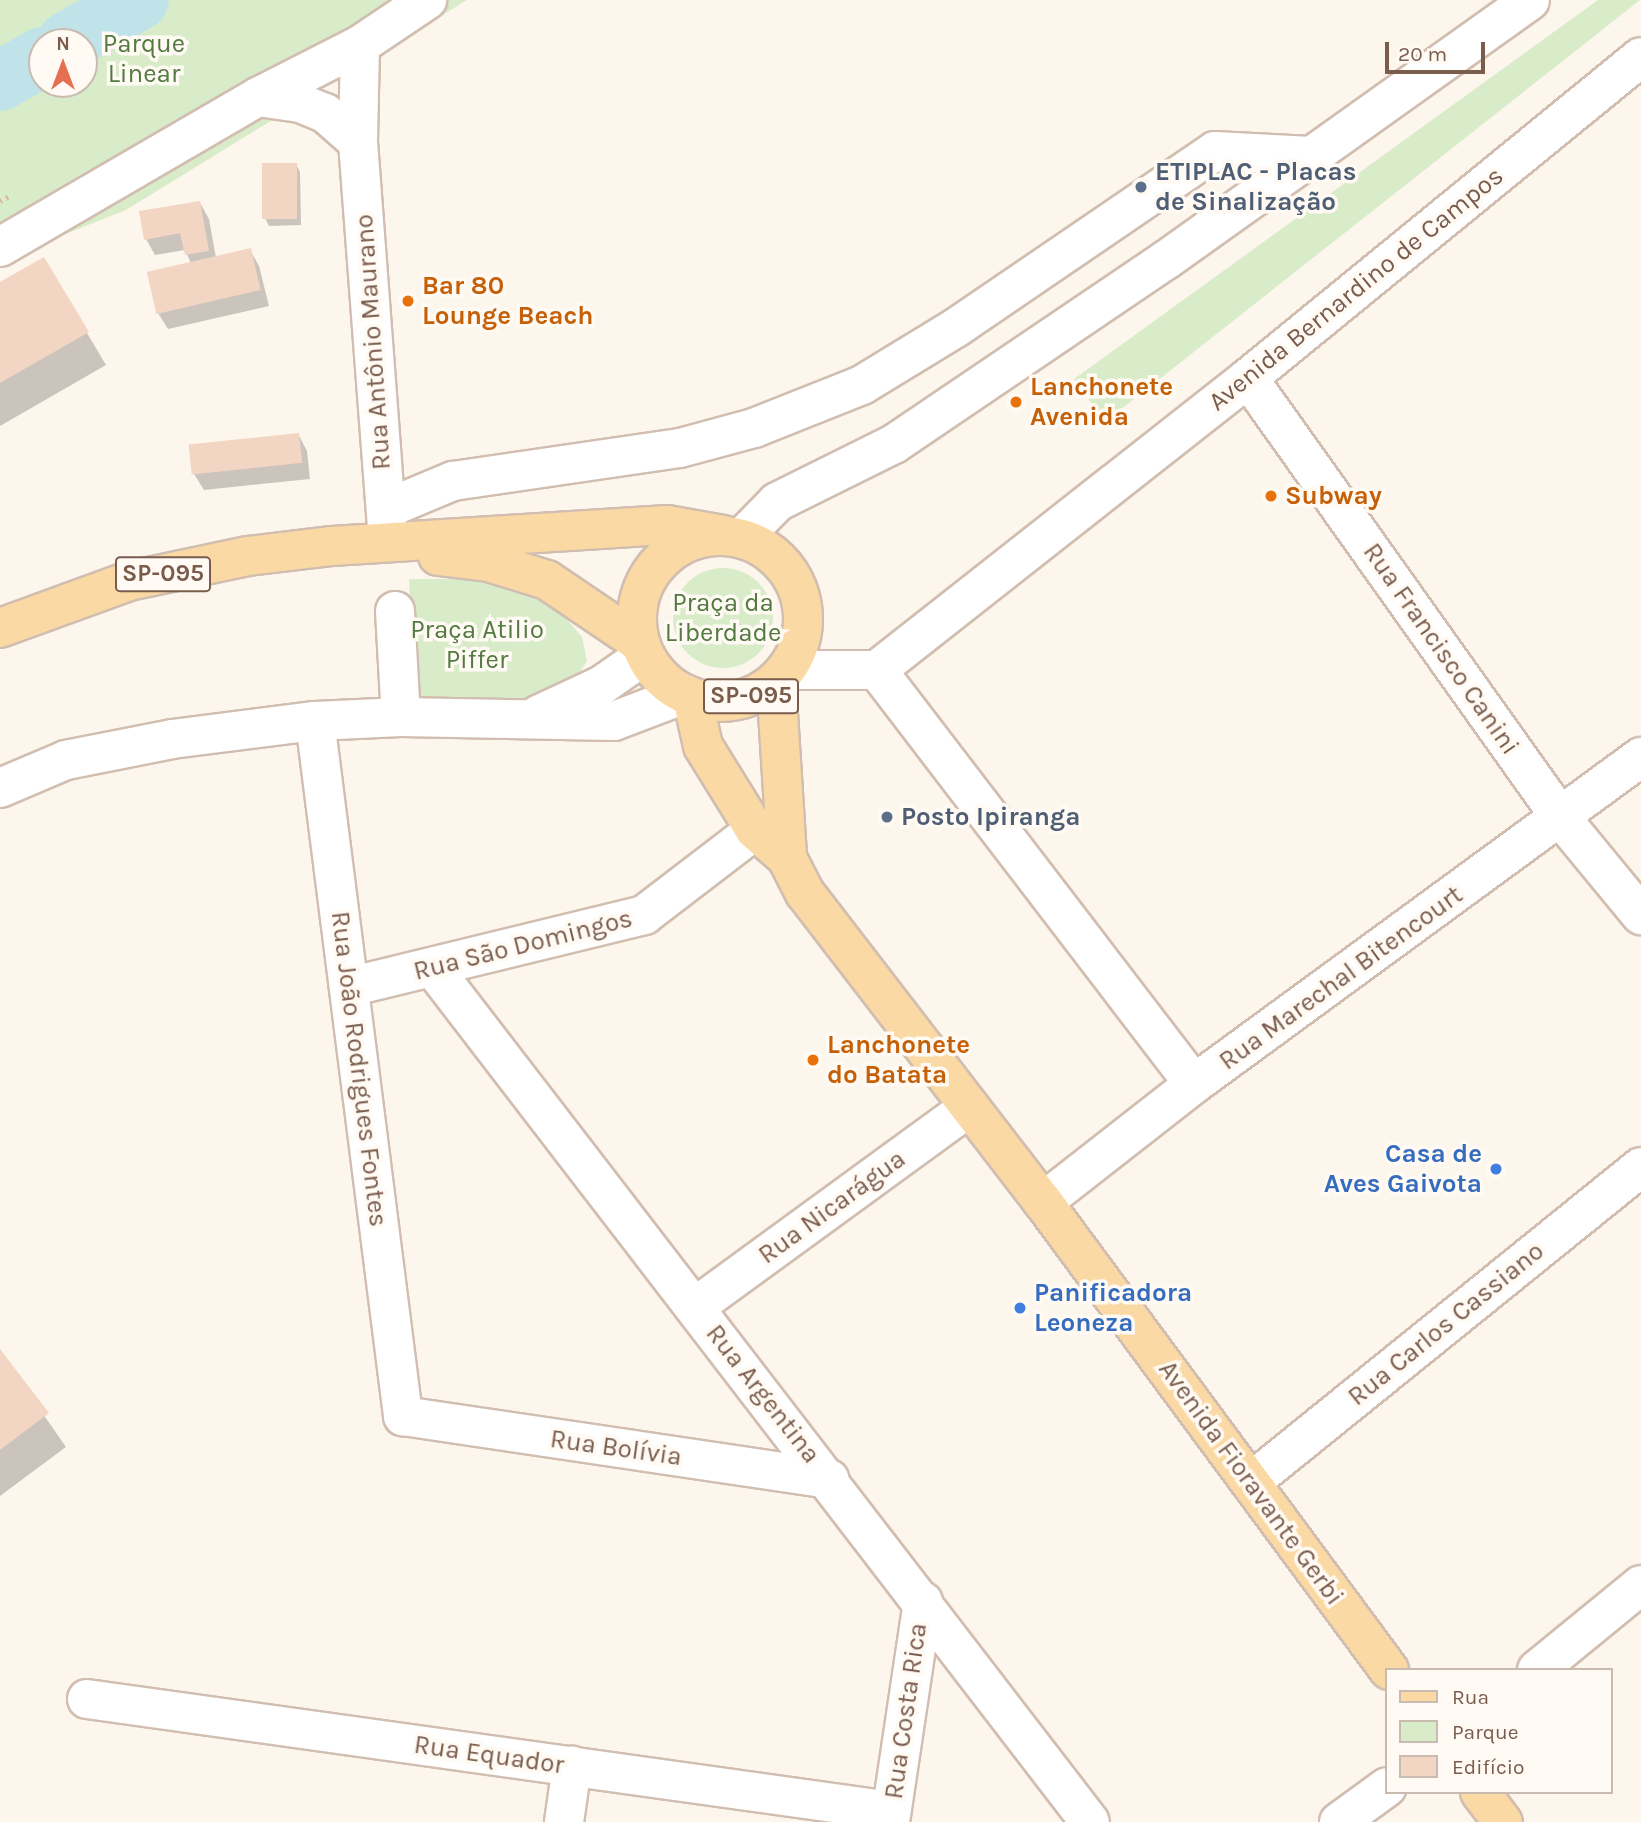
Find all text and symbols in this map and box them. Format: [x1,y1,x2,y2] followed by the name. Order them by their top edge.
[28,28,98,98] north arrow
[103,28,185,90] park label: Parque Linear
[1389,28,1489,72] scale bar
[56,33,70,55] text: N
[1398,42,1447,66] text: 20 m
[1155,156,1356,218] place label: ETIPLAC - Placas de Sinalização
[1202,160,1510,418] street label: Avenida Bernardino de Campos
[1133,179,1149,195] marker: ETIPLAC - Placas de Sinalização
[348,213,398,471] street label: Rua Antônio Maurano
[422,270,593,332] place label: Bar 80 Lounge Beach
[400,293,416,309] marker: Bar 80 Lounge Beach
[1030,371,1173,432] place label: Lanchonete Avenida
[1008,394,1024,410] marker: Lanchonete Avenida
[1285,480,1382,512] place label: Subway
[1263,488,1279,504] marker: Subway
[1356,537,1526,761] street label: Rua Francisco Canini
[114,554,212,594] road number: SP-095
[665,587,781,648] park label: Praça da Liberdade
[410,614,544,676] park label: Praça Atilio Piffer
[702,676,800,716] road number: SP-095
[901,801,1080,833] place label: Posto Ipiranga
[879,809,895,825] marker: Posto Ipiranga
[1213,879,1469,1077] street label: Rua Marechal Bitencourt
[410,903,636,987] street label: Rua São Domingos
[324,910,394,1228] street label: Rua João Rodrigues Fontes
[827,1029,970,1090] place label: Lanchonete do Batata
[805,1052,821,1068] marker: Lanchonete do Batata
[1324,1138,1482,1200] place label: Casa de Aves Gaivota
[753,1143,911,1271] street label: Rua Nicarágua
[1488,1161,1504,1177] marker: Casa de Aves Gaivota
[1342,1236,1550,1412] street label: Rua Carlos Cassiano
[1034,1277,1192,1338] place label: Panificadora Leoneza
[1012,1300,1028,1316] marker: Panificadora Leoneza
[699,1318,827,1470] street label: Rua Argentina
[1152,1355,1350,1611] street label: Avenida Fioravante Gerbi
[548,1423,684,1473] street label: Rua Bolívia
[878,1621,934,1801] street label: Rua Costa Rica
[1386,1668,1613,1794] legend
[1452,1685,1489,1709] text: Rua
[1452,1720,1519,1744] text: Parque
[412,1729,566,1781] street label: Rua Equador
[1452,1755,1525,1779] text: Edifício

